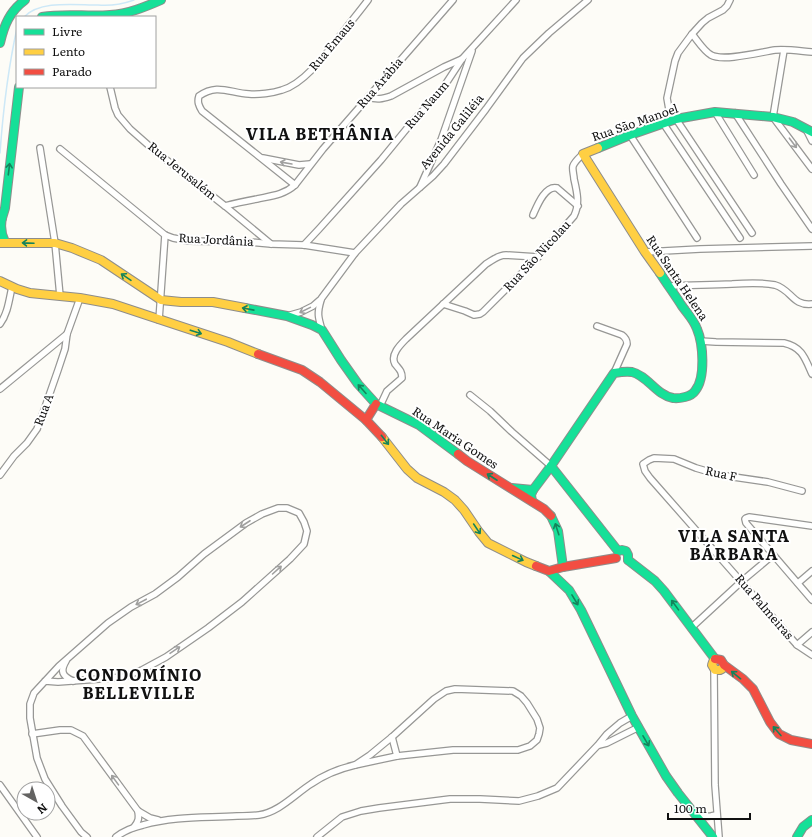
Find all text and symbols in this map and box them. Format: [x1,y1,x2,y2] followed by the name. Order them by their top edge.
[304,14,359,74] street label: Rua Emaus
[16,16,156,88] legend
[52,22,82,40] text: Livre
[52,42,85,60] text: Lento
[352,52,407,112] street label: Rua Arábia
[52,62,92,80] text: Parado
[400,76,453,133] street label: Rua Naum
[415,89,488,173] street label: Avenida Galiléia
[589,99,680,145] street label: Rua São Manoel
[246,121,394,145] district label: VILA BETHÂNIA
[144,137,221,204] street label: Rua Jerusalém
[788,138,797,149] one-way arrow
[280,158,293,166] one-way arrow
[5,163,13,176] one-way arrow
[498,215,574,295] street label: Rua São Nicolau
[178,228,255,250] street label: Rua Jordânia
[643,231,713,324] street label: Rua Santa Helena
[22,239,35,247] one-way arrow
[121,273,132,281] one-way arrow
[242,304,255,312] one-way arrow
[299,307,311,314] one-way arrow
[190,329,203,336] one-way arrow
[358,384,367,394] one-way arrow
[29,391,58,428] street label: Rua A
[409,402,503,473] street label: Rua Maria Gomes
[381,435,389,446] one-way arrow
[704,461,739,485] street label: Rua F
[487,473,498,481] one-way arrow
[239,520,250,528] one-way arrow
[473,523,481,534] one-way arrow
[552,523,560,535] one-way arrow
[678,523,790,565] district label: VILA SANTA BÁRBARA
[512,555,524,562] one-way arrow
[272,566,283,575] one-way arrow
[731,570,799,643] street label: Rua Palmeiras
[571,594,579,605] one-way arrow
[135,599,147,606] one-way arrow
[671,600,680,611] one-way arrow
[169,646,180,654] one-way arrow
[76,662,202,704] district label: CONDOMÍNIO BELLEVILLE
[731,670,742,679] one-way arrow
[772,726,781,736] one-way arrow
[643,735,651,747] one-way arrow
[111,774,119,785] one-way arrow
[16,781,56,821] north arrow
[668,795,750,821] scale bar
[674,799,707,817] text: 100 m
[34,800,52,819] text: N

